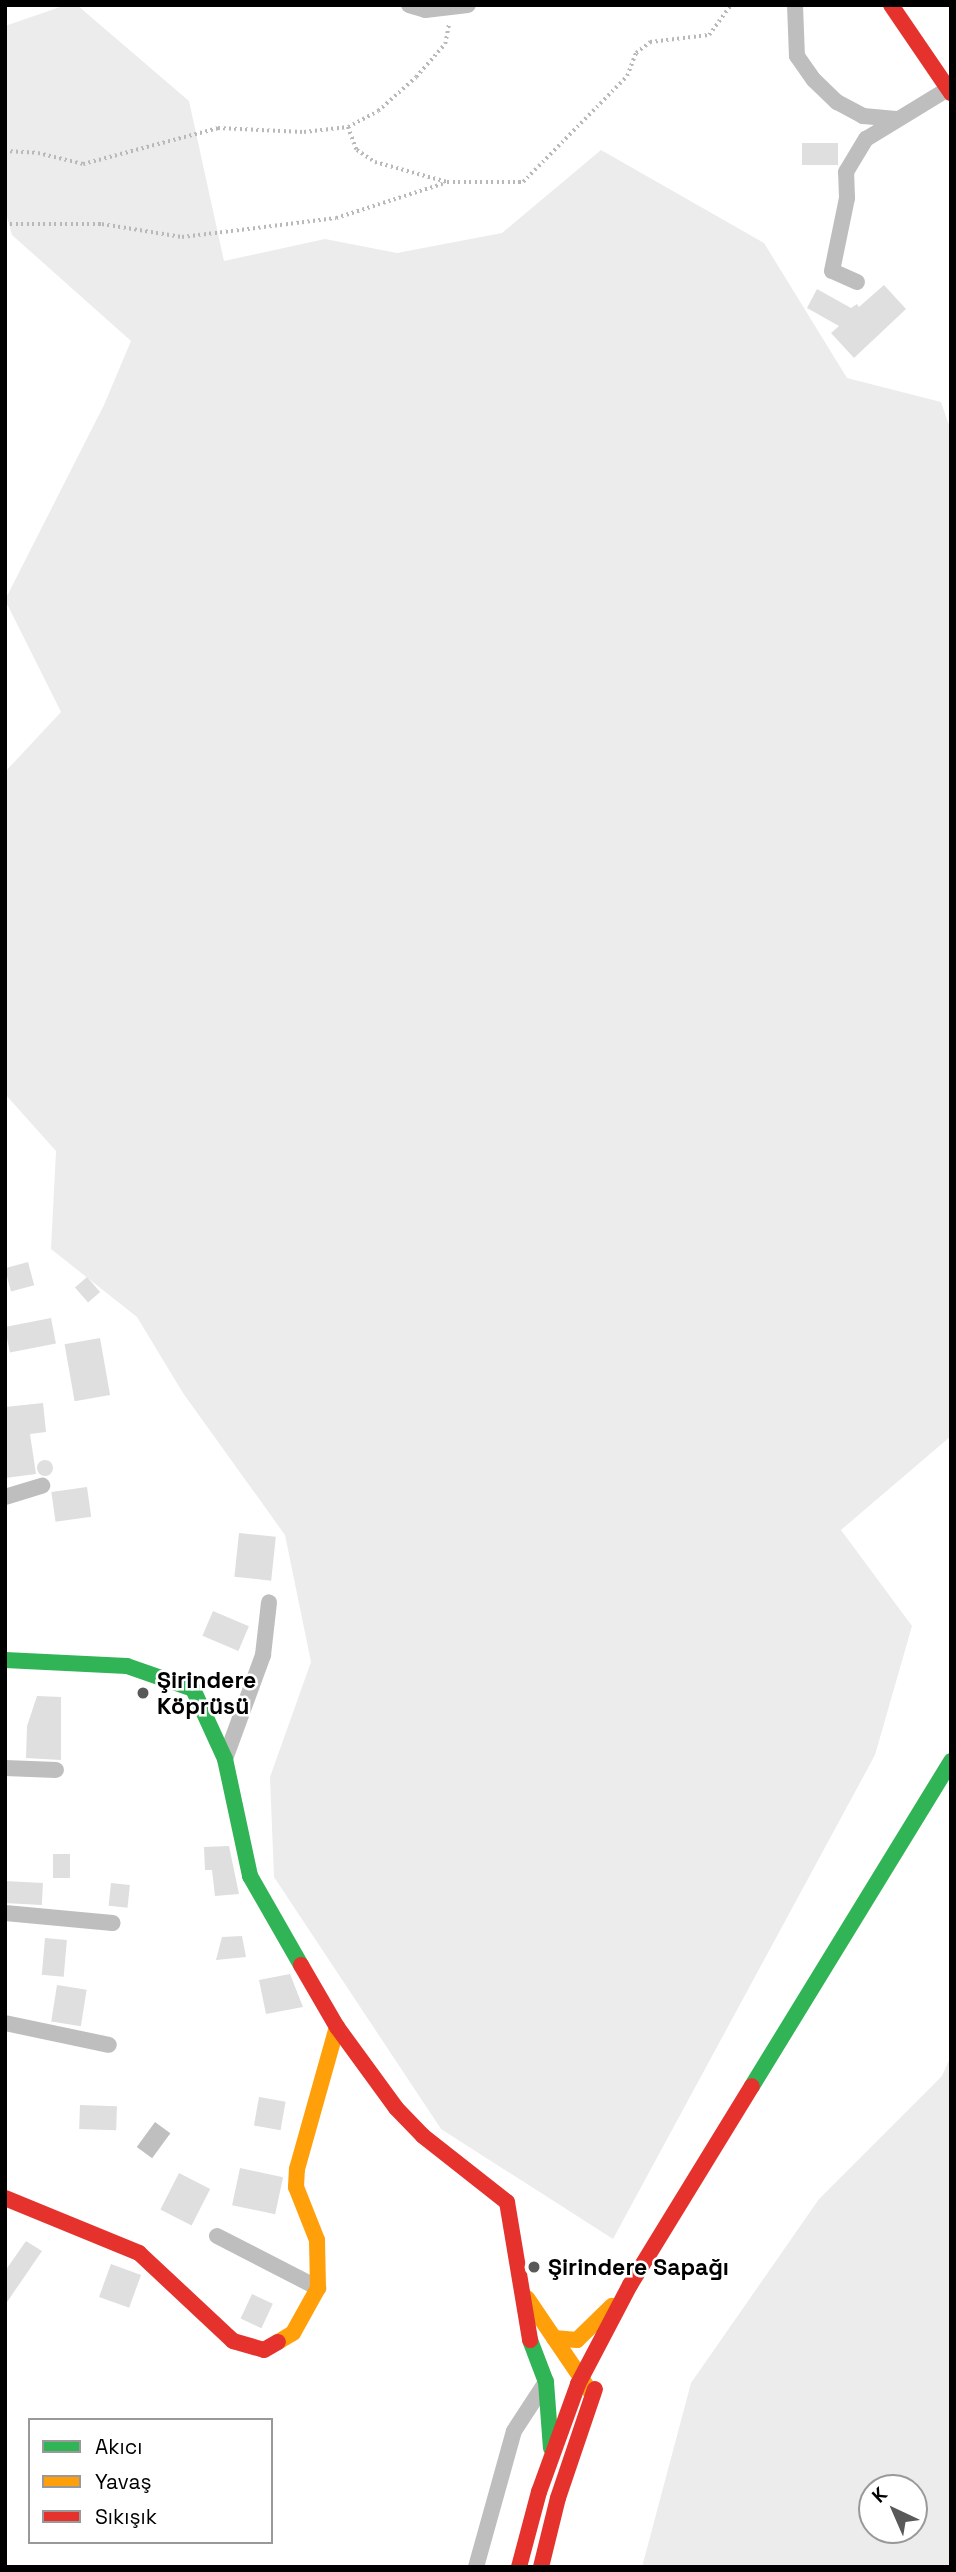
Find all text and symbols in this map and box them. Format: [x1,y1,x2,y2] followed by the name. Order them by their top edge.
[157,1666,256,1720] place label: Şirindere Köprüsü
[135,1685,151,1701] marker: Şirindere Köprüsü
[548,2253,729,2281] place label: Şirindere Sapağı
[526,2259,542,2275] marker: Şirindere Sapağı
[28,2418,273,2544] legend
[95,2433,142,2460] text: Akıcı
[95,2468,152,2495] text: Yavaş
[858,2474,928,2544] north arrow
[866,2482,892,2508] text: K
[95,2503,157,2530] text: Sıkışık

